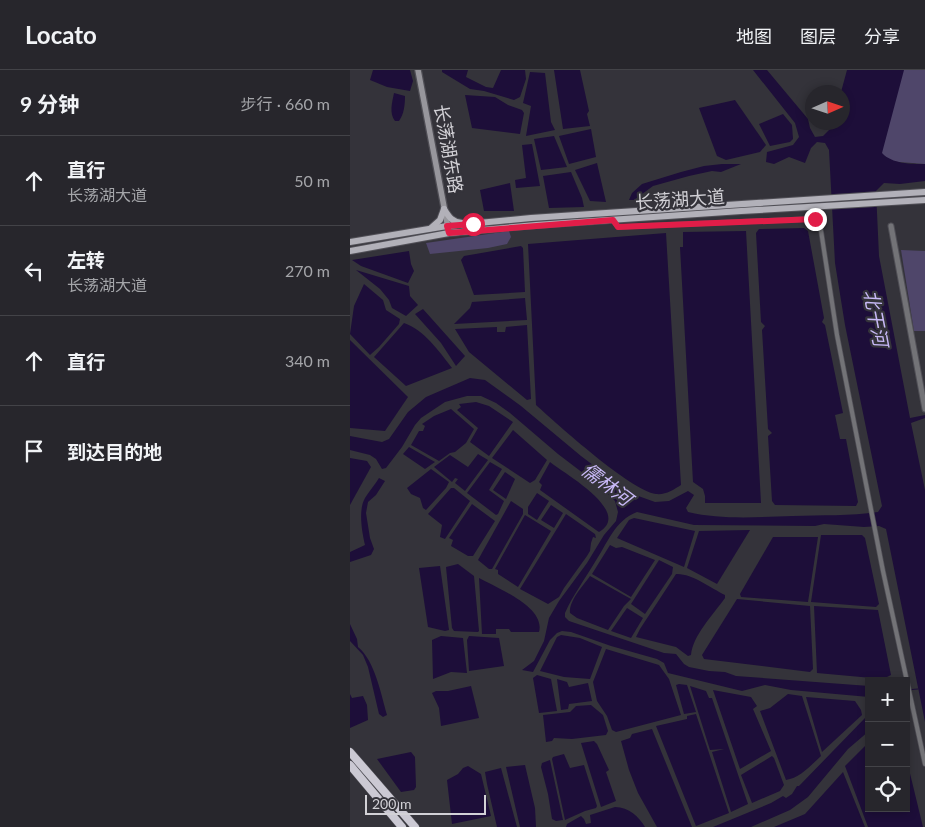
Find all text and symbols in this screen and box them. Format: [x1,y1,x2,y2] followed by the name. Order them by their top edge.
[25,20,97,49] text: Locato
[736,25,772,47] text: 地图
[800,25,836,47] text: 图层
[864,25,900,47] text: 分享
[805,85,850,130] north arrow
[20,91,79,116] text: 9 分钟
[241,94,330,113] text: 步行 · 660 m
[430,103,468,195] street label: 长荡湖东路
[67,158,105,181] text: 直行
[20,167,48,195] icon: ahead
[294,171,330,190] text: 50 m
[67,185,147,204] text: 长荡湖大道
[634,185,726,213] street label: 长荡湖大道
[804,208,827,231] route end
[462,213,485,236] route start
[67,248,105,271] text: 左转
[20,257,48,285] icon: left
[285,261,330,280] text: 270 m
[67,275,147,294] text: 长荡湖大道
[860,288,894,352] water label: 北干河
[20,347,48,375] icon: ahead
[67,350,105,373] text: 直行
[285,351,330,370] text: 340 m
[20,437,48,465] icon: arrive
[67,440,162,463] text: 到达目的地
[578,457,640,512] water label: 儒林河
[865,677,910,812] map controls
[865,677,910,722] button: +
[865,722,910,767] button: −
[865,767,910,812] button: locate
[365,792,486,815] scale bar
[372,795,411,812] text: 200 m

